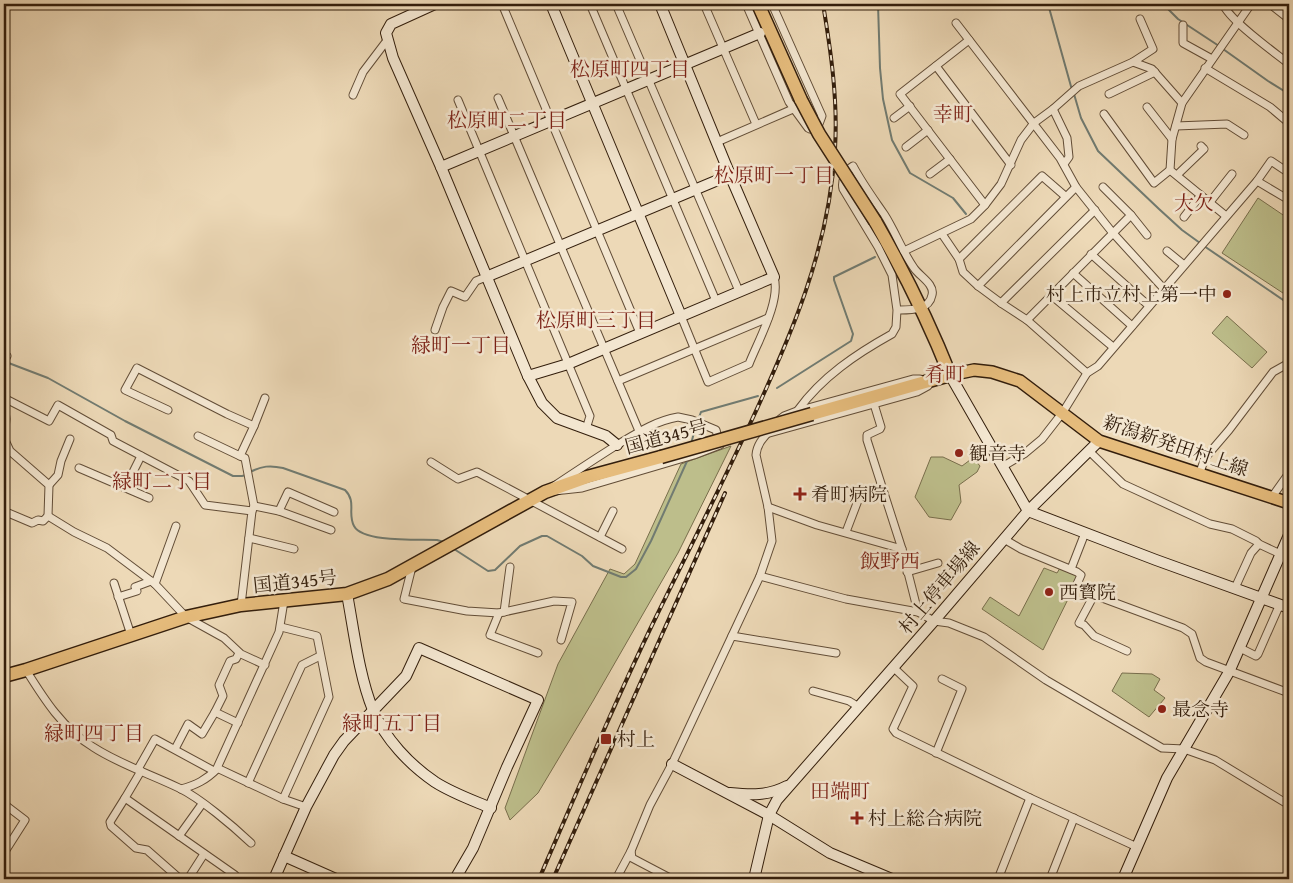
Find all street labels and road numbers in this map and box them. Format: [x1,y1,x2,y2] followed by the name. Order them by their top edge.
[1100,407,1252,483] street label: 新潟新発田村上線
[622,412,710,460] street label: 国道345号
[892,534,986,640] street label: 村上停車場線
[252,563,338,599] street label: 国道345号

